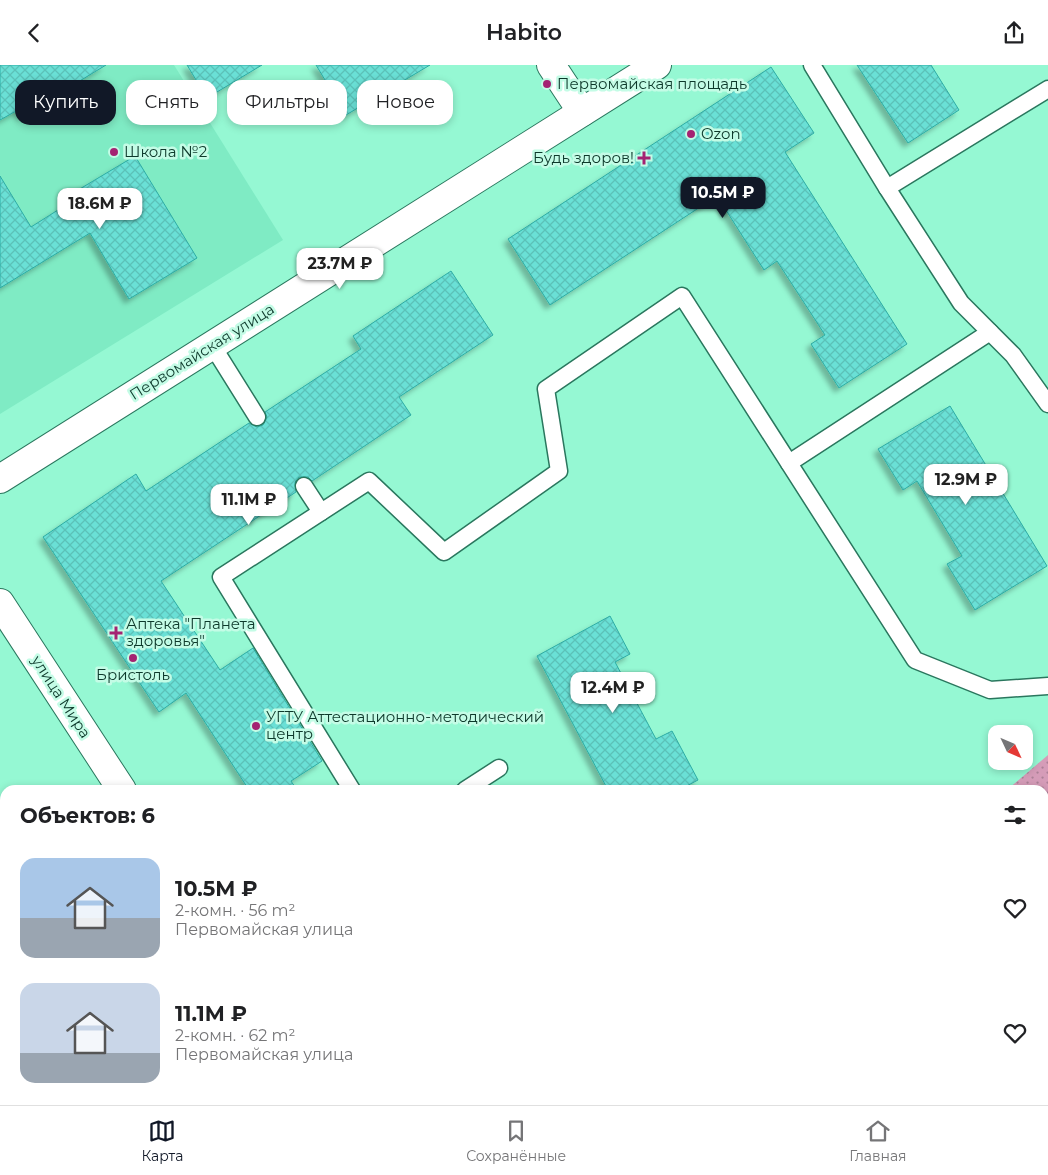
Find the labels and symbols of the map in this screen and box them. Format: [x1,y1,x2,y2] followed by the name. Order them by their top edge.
[557,74,747,93] place label: Первомайская площадь
[541,78,553,90] marker: Первомайская площадь
[701,124,741,143] place label: Ozon
[685,128,697,140] marker: Ozon
[124,142,207,161] place label: Школа №2
[108,146,120,158] marker: Школа №2
[533,148,634,167] place label: Будь здоров!
[638,152,650,164] marker: Будь здоров!
[677,177,769,219] pin: 10.5M ₽
[54,187,146,230] pin: 18.6M ₽
[294,247,386,290] pin: 23.7M ₽
[126,299,278,404] street label: Первомайская улица
[920,463,1012,506] pin: 12.9M ₽
[203,483,295,526] pin: 11.1M ₽
[126,614,256,650] place label: Аптека "Планета здоровья"
[110,627,122,639] marker: Аптека "Планета здоровья"
[27,651,95,742] street label: улица Мира
[127,652,139,664] marker: Бристоль
[96,665,170,684] place label: Бристоль
[567,671,659,714] pin: 12.4M ₽
[266,707,544,743] place label: УГТУ Аттестационно-методический центр
[250,720,262,732] marker: УГТУ Аттестационно-методический центр
[988,725,1032,770] north arrow

